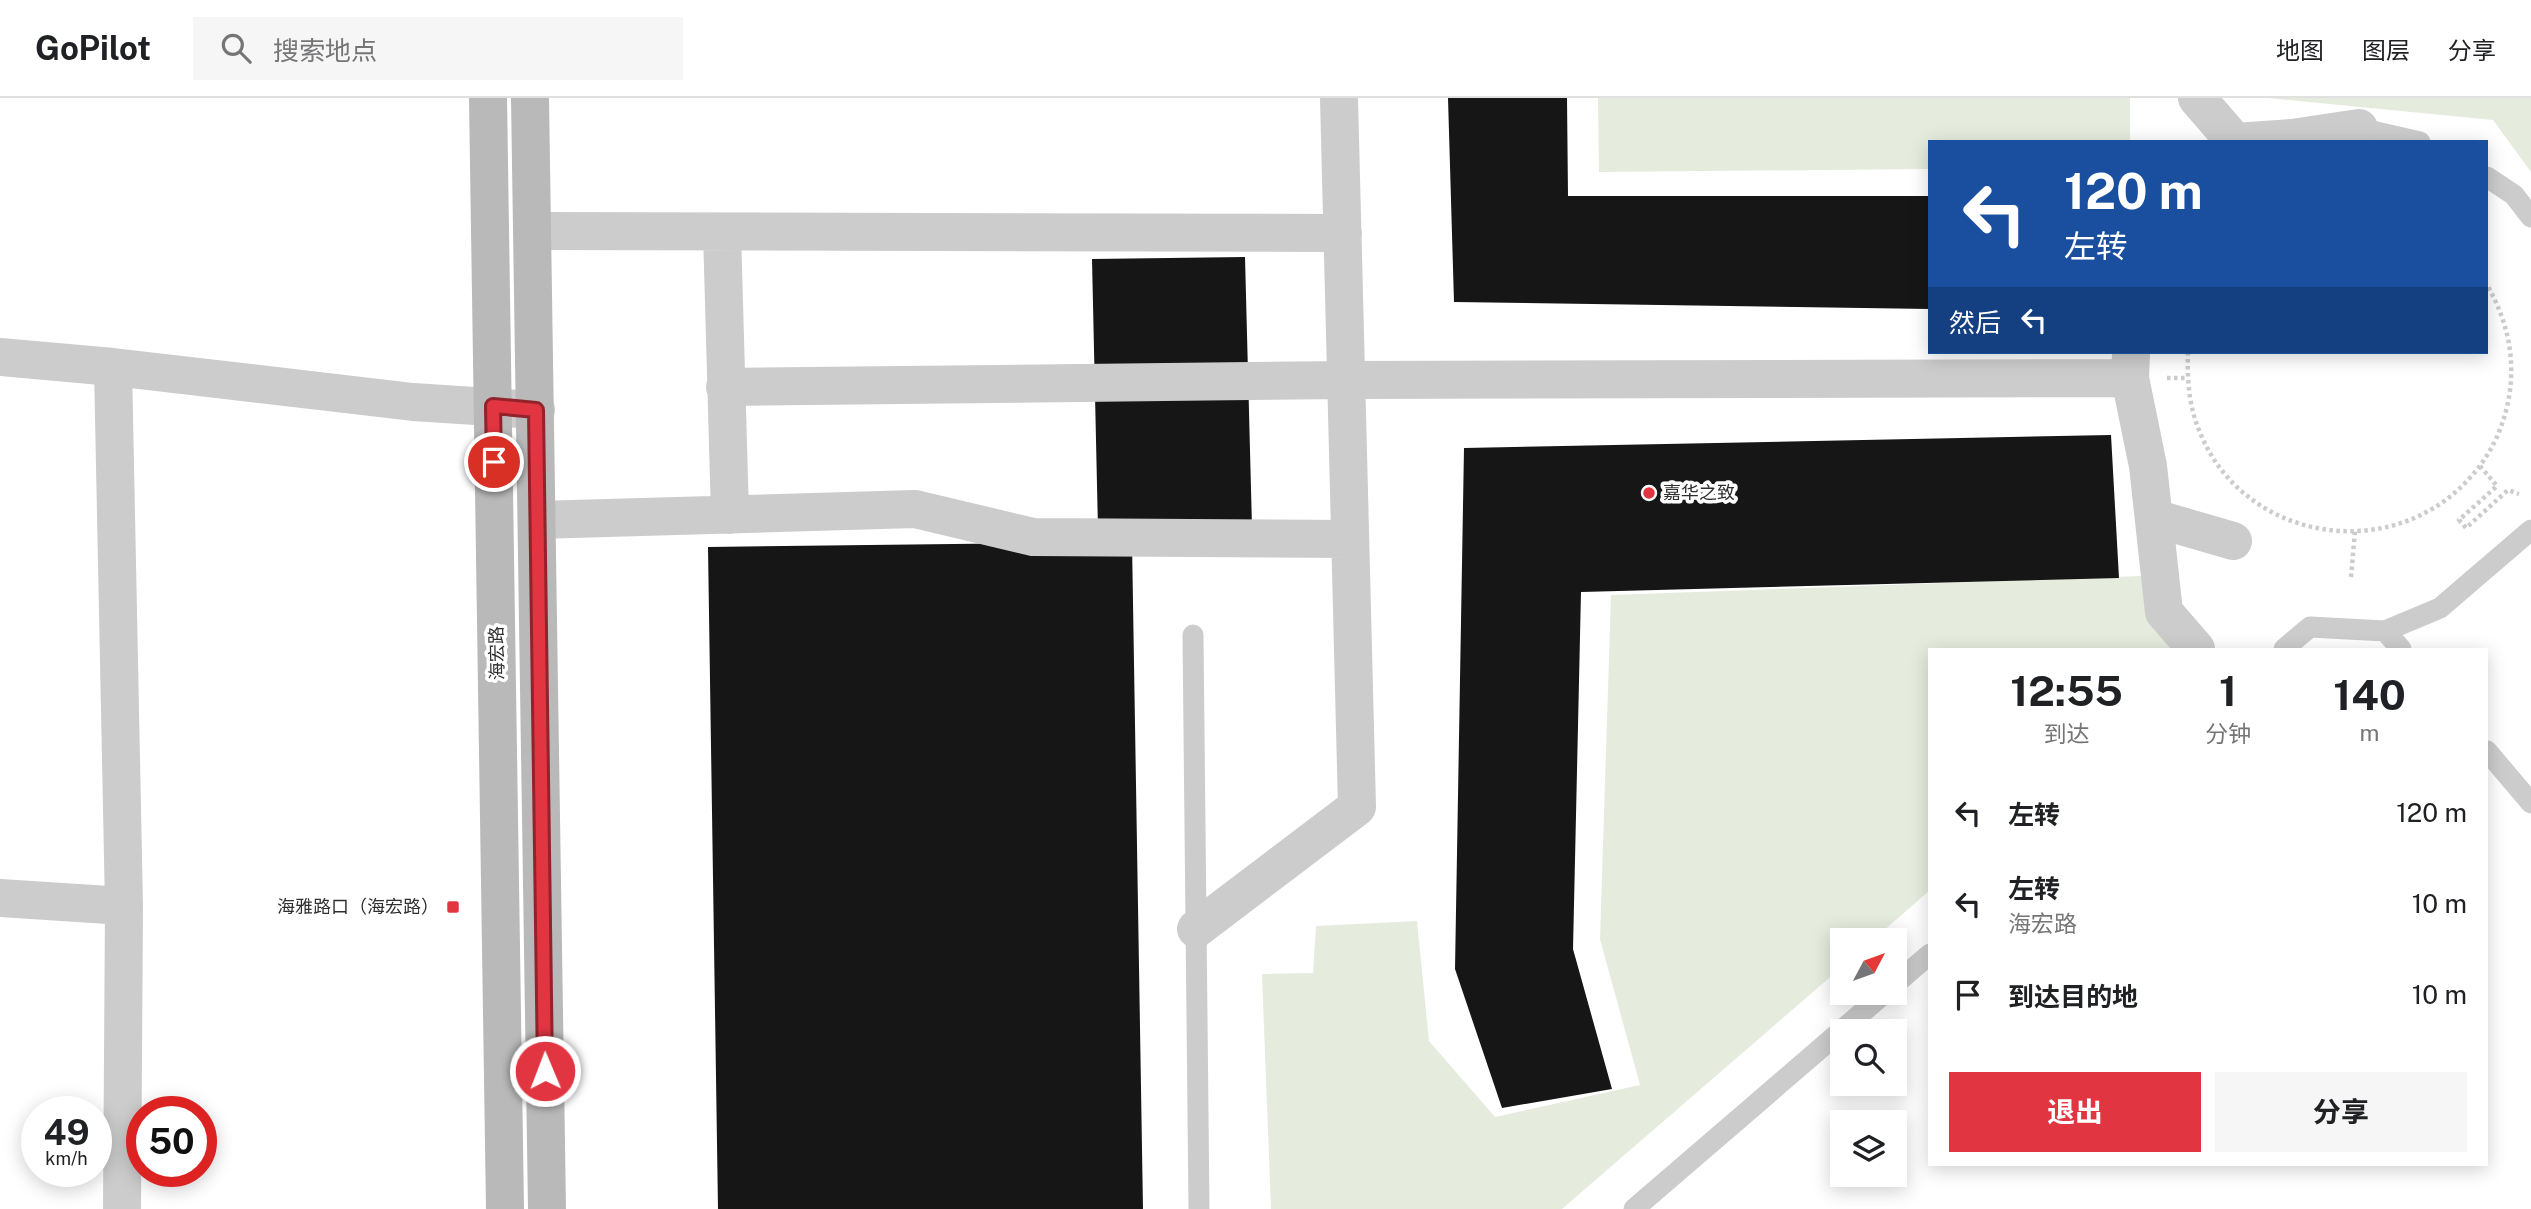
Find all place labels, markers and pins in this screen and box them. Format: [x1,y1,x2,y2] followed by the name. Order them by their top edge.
[464,432,524,492] pin
[1663,482,1735,503] place label: 嘉华之致
[1641,485,1657,501] marker: 嘉华之致
[277,896,439,917] place label: 海雅路口（海宏路）
[445,899,461,915] marker: 海雅路口（海宏路）

